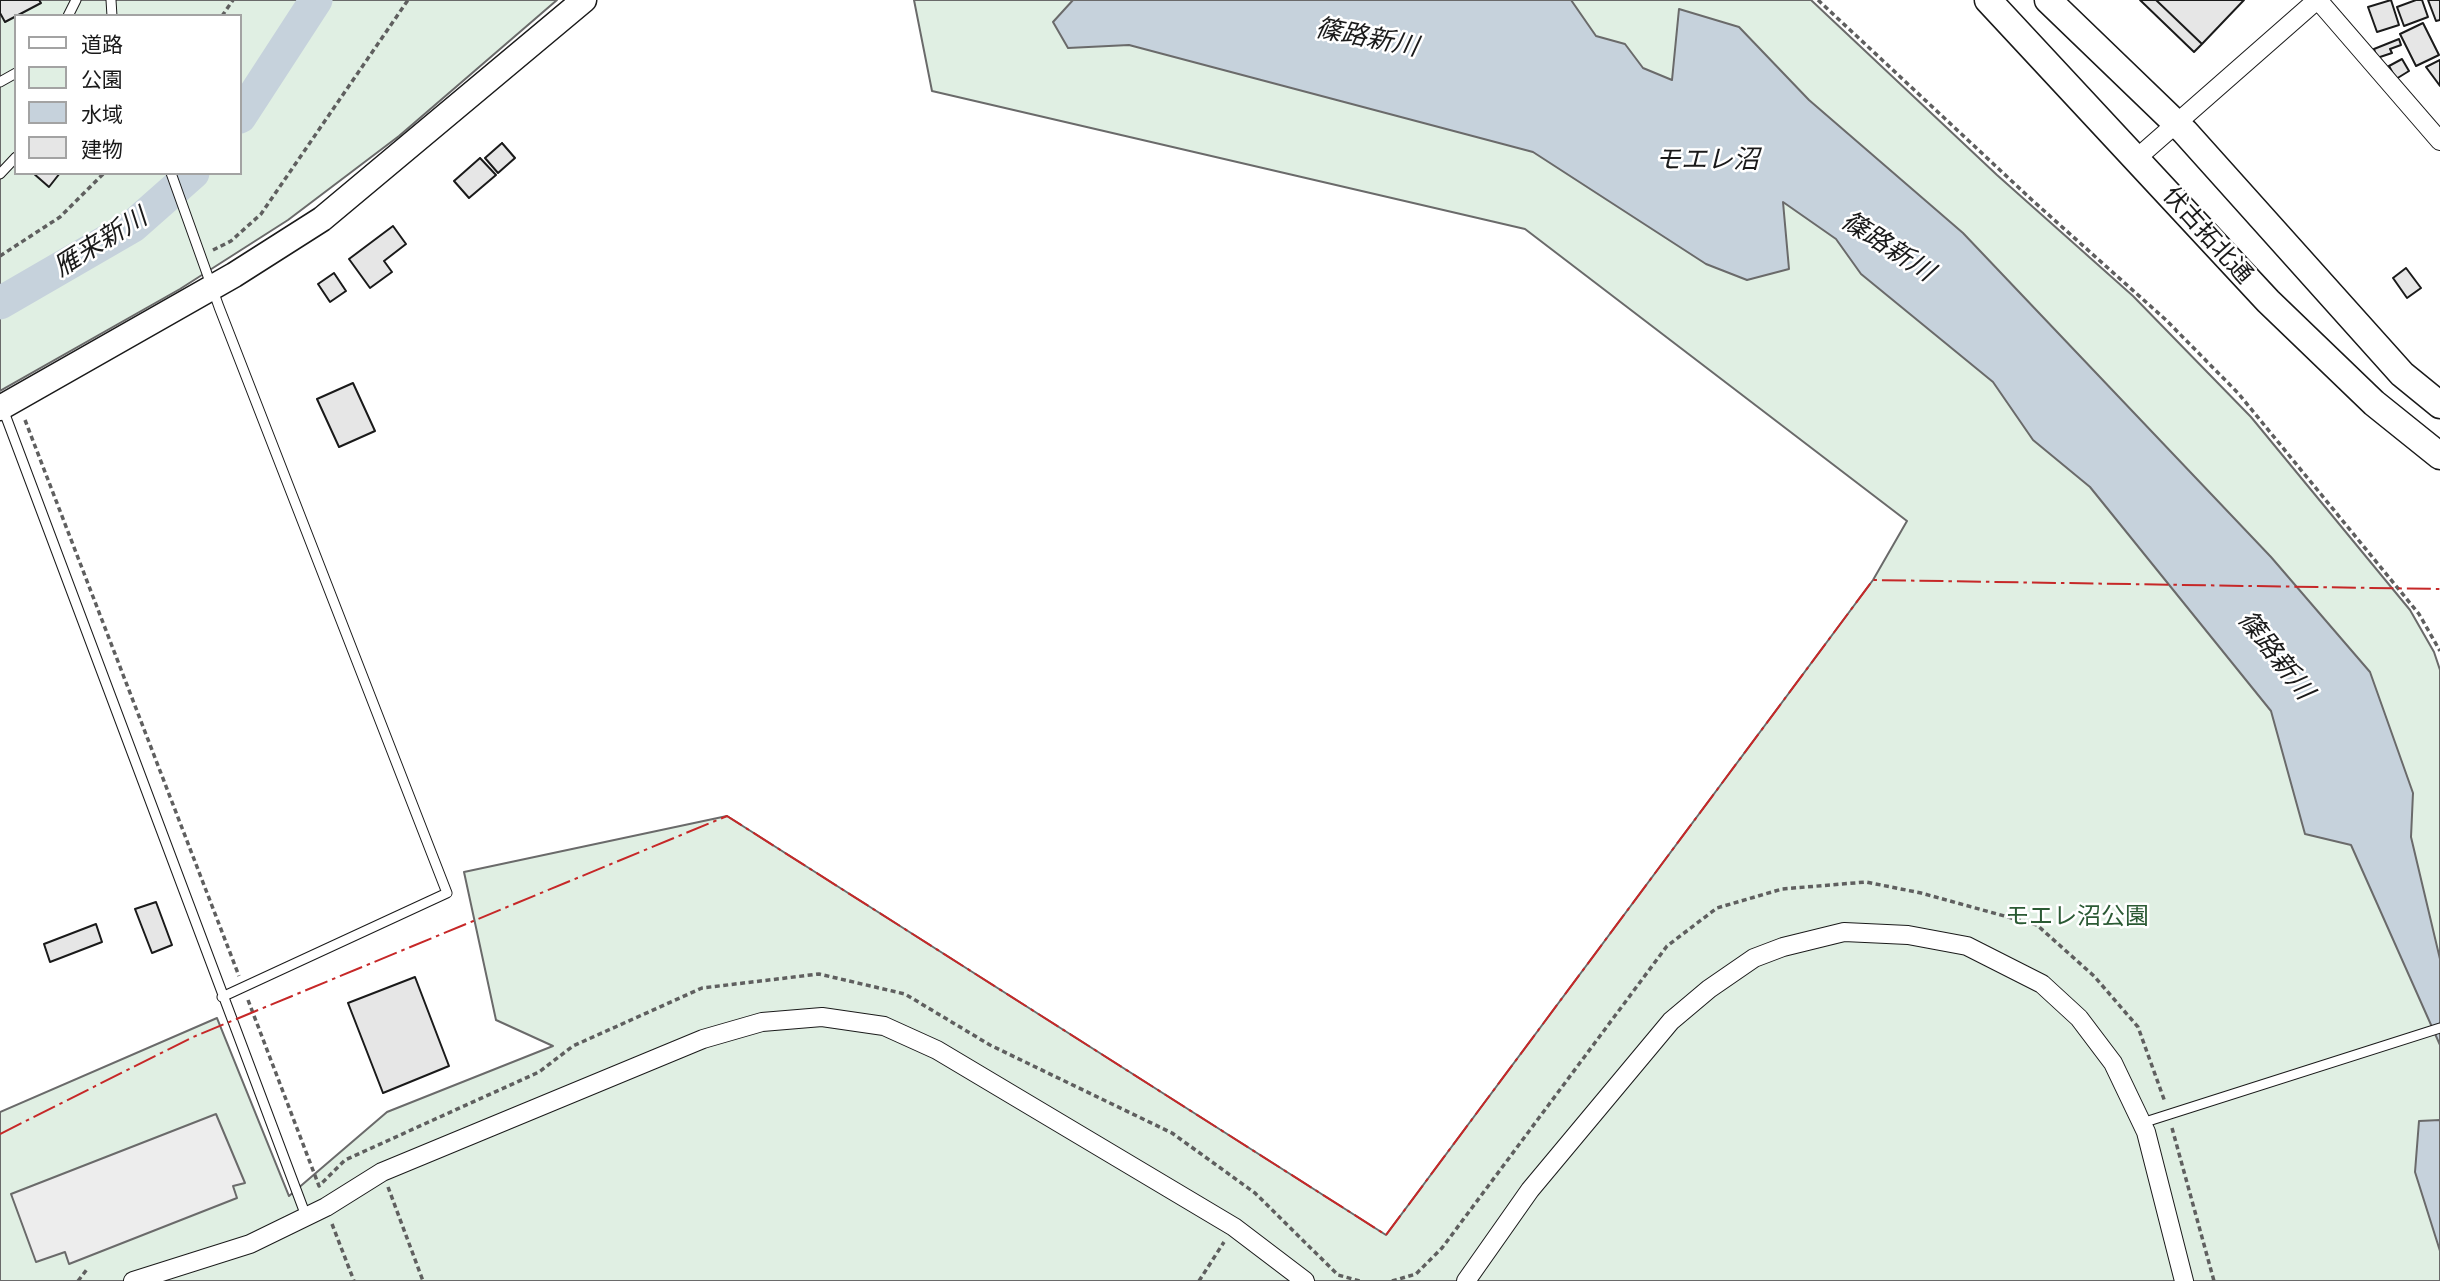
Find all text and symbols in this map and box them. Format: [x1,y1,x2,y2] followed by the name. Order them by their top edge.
[1313,12,1421,62] water label: 篠路新川
[14,14,242,175] legend
[81,31,123,56] text: 道路
[81,66,123,91] text: 公園
[81,101,123,126] text: 水域
[81,136,123,161] text: 建物
[1655,143,1759,175] water label: モエレ沼
[2157,181,2259,289] street label: 伏古拓北通
[48,201,152,283] water label: 雁来新川
[1836,205,1940,287] water label: 篠路新川
[2232,604,2320,706] water label: 篠路新川
[2005,902,2149,930] park label: モエレ沼公園

